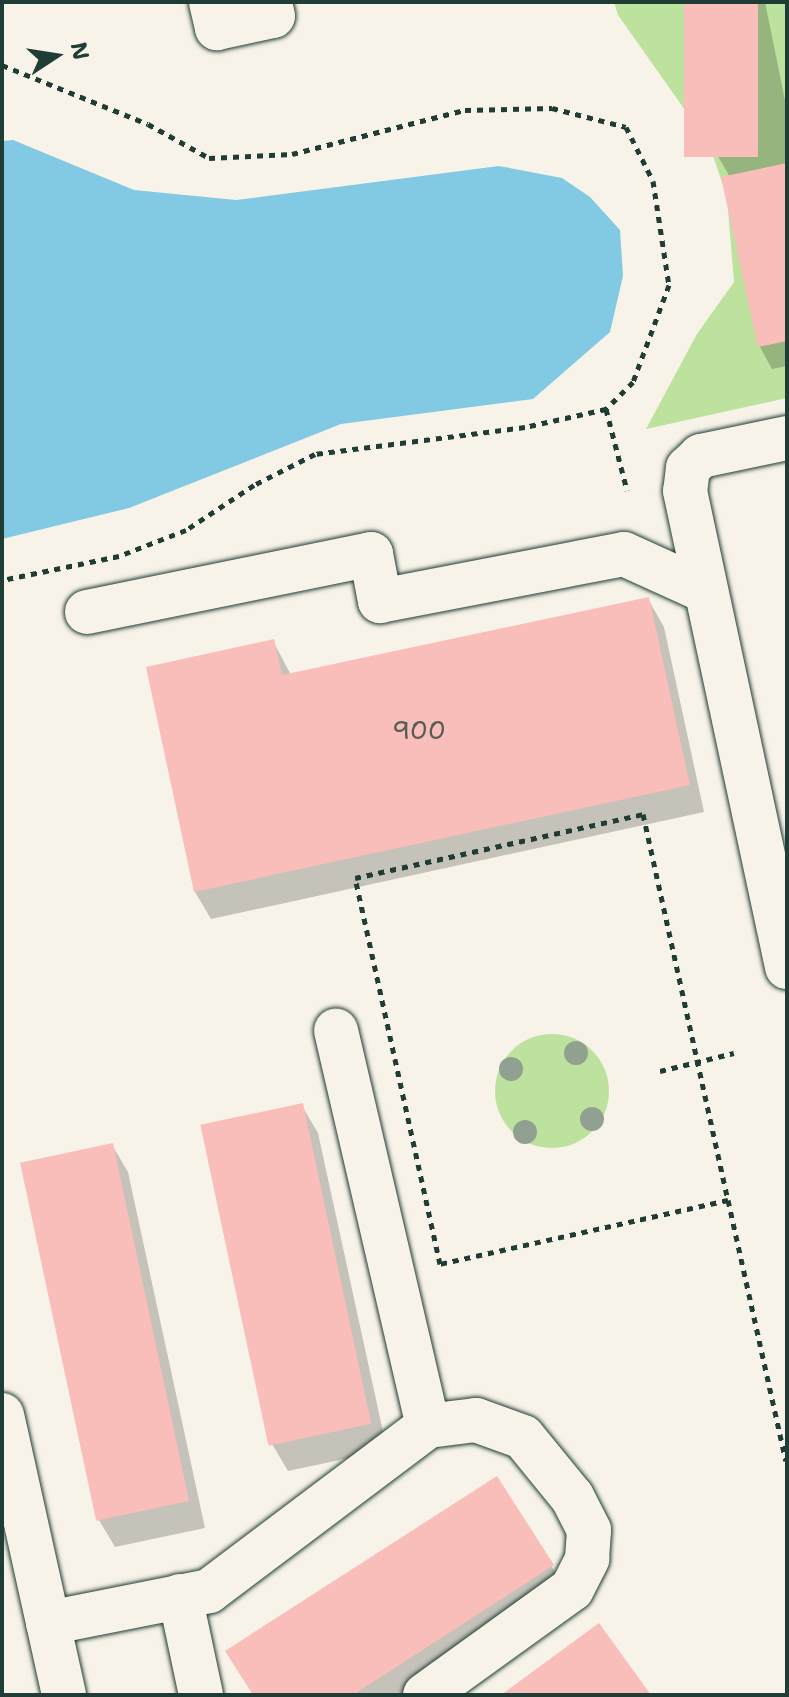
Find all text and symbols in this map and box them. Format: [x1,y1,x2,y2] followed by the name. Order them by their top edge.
[16,16,96,96] north arrow
[64,39,96,62] text: N
[392,714,446,746] house number: 900

